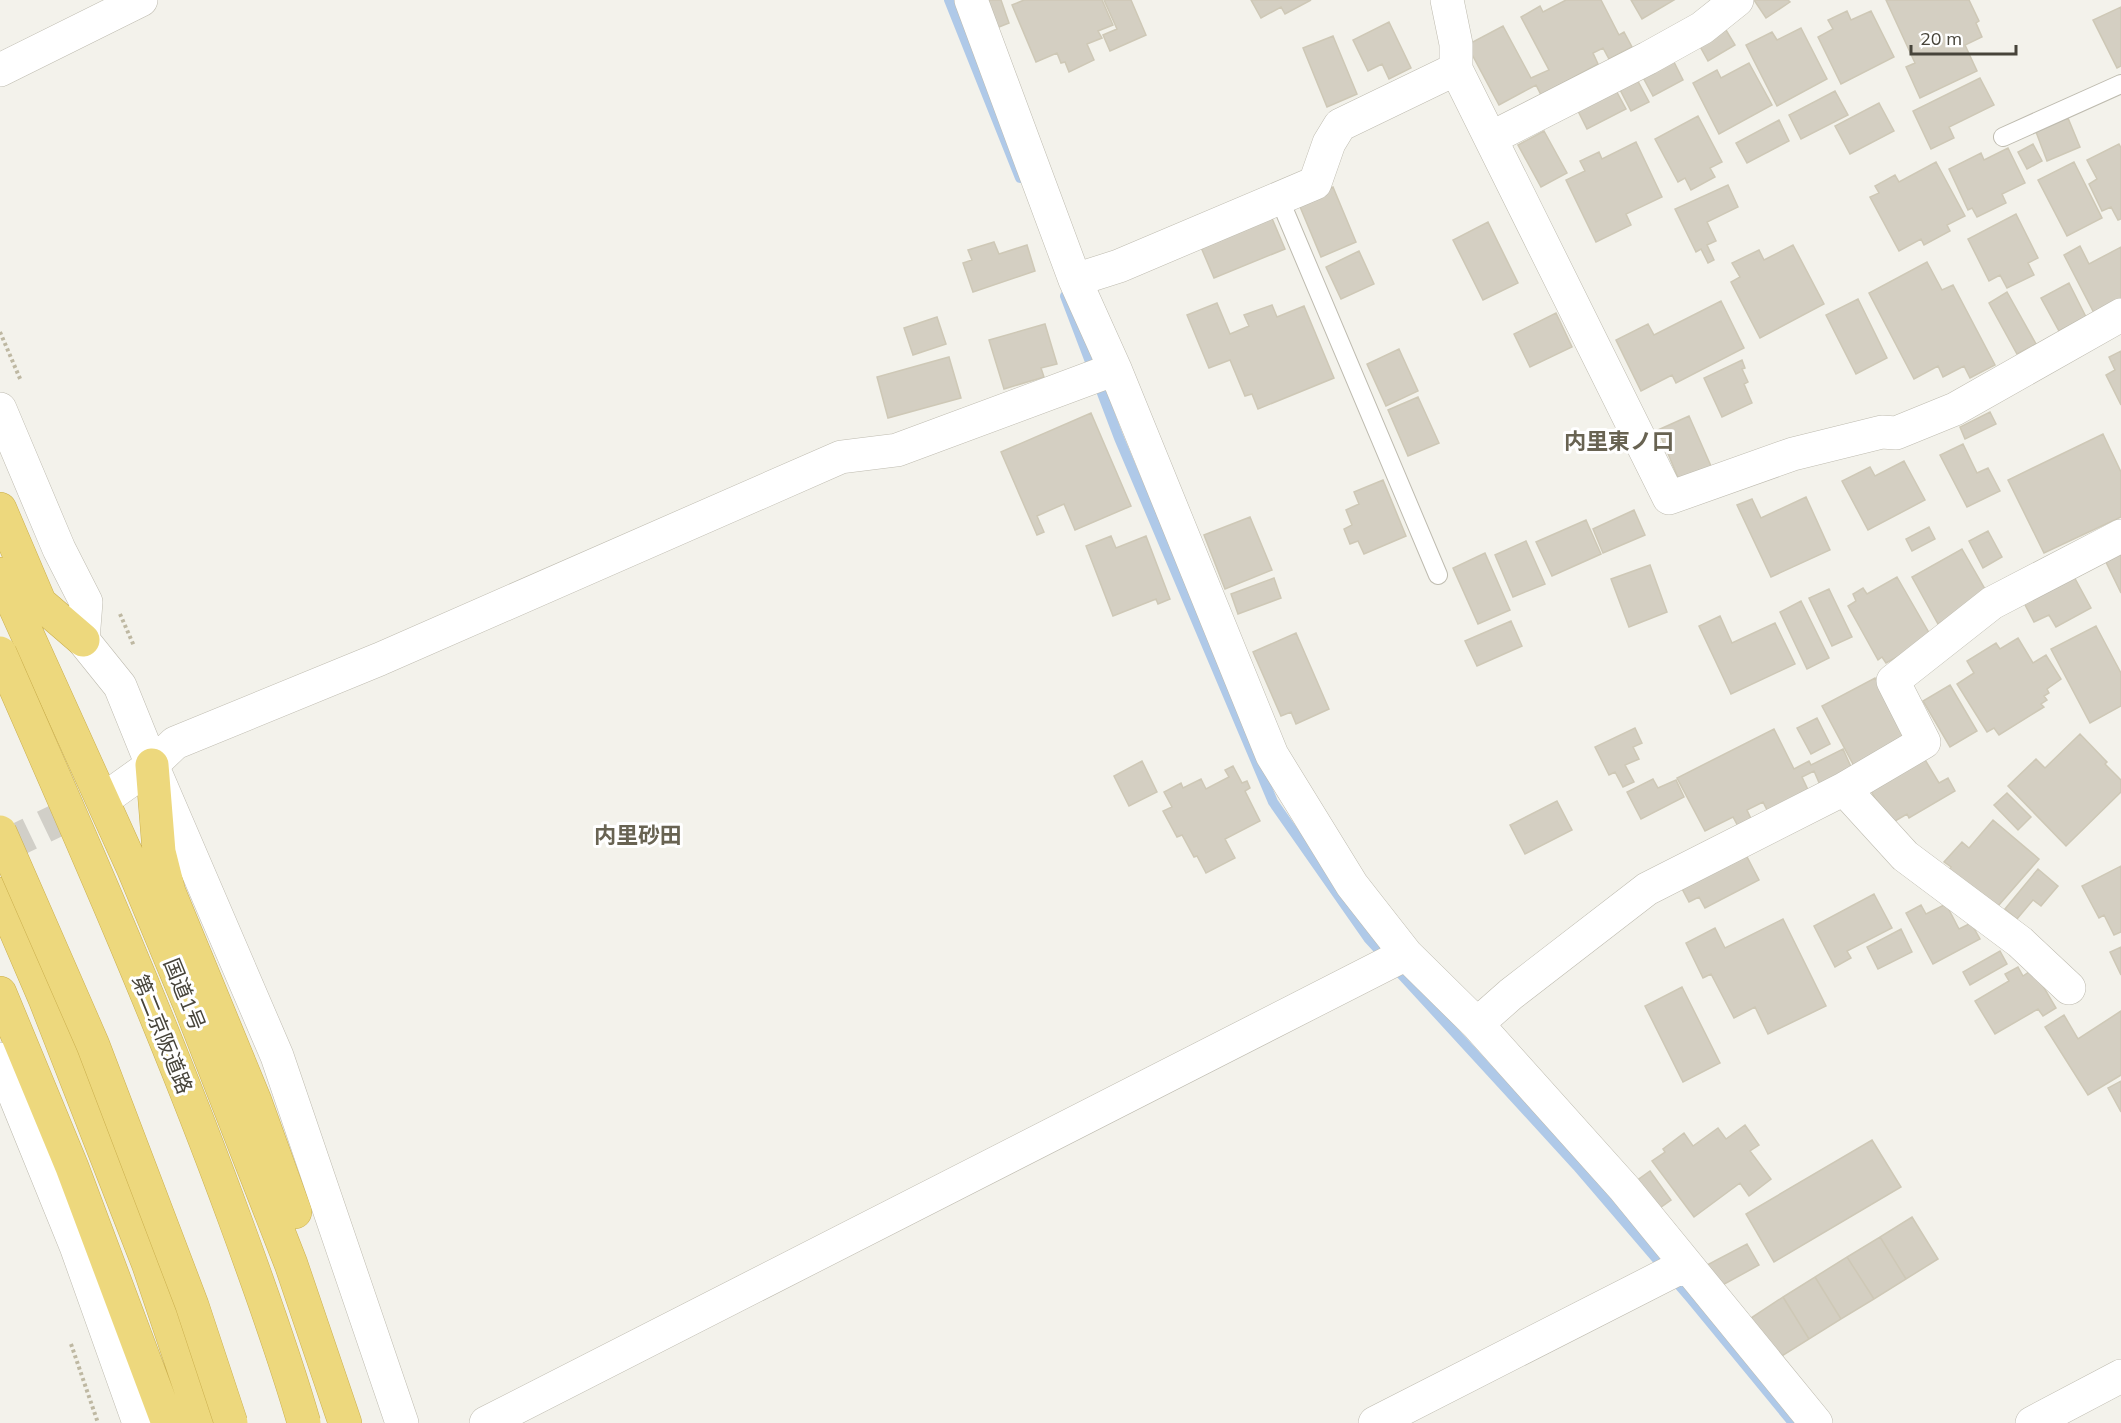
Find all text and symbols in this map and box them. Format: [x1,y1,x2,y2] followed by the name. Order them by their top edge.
[1911,18,2016,56] scale bar
[1920,27,1962,50] text: 20 m
[1564,427,1674,455] district label: 内里東ノ口
[594,821,682,849] district label: 内里砂田
[159,954,211,1034] street label: 国道1号
[127,971,199,1097] street label: 第二京阪道路

